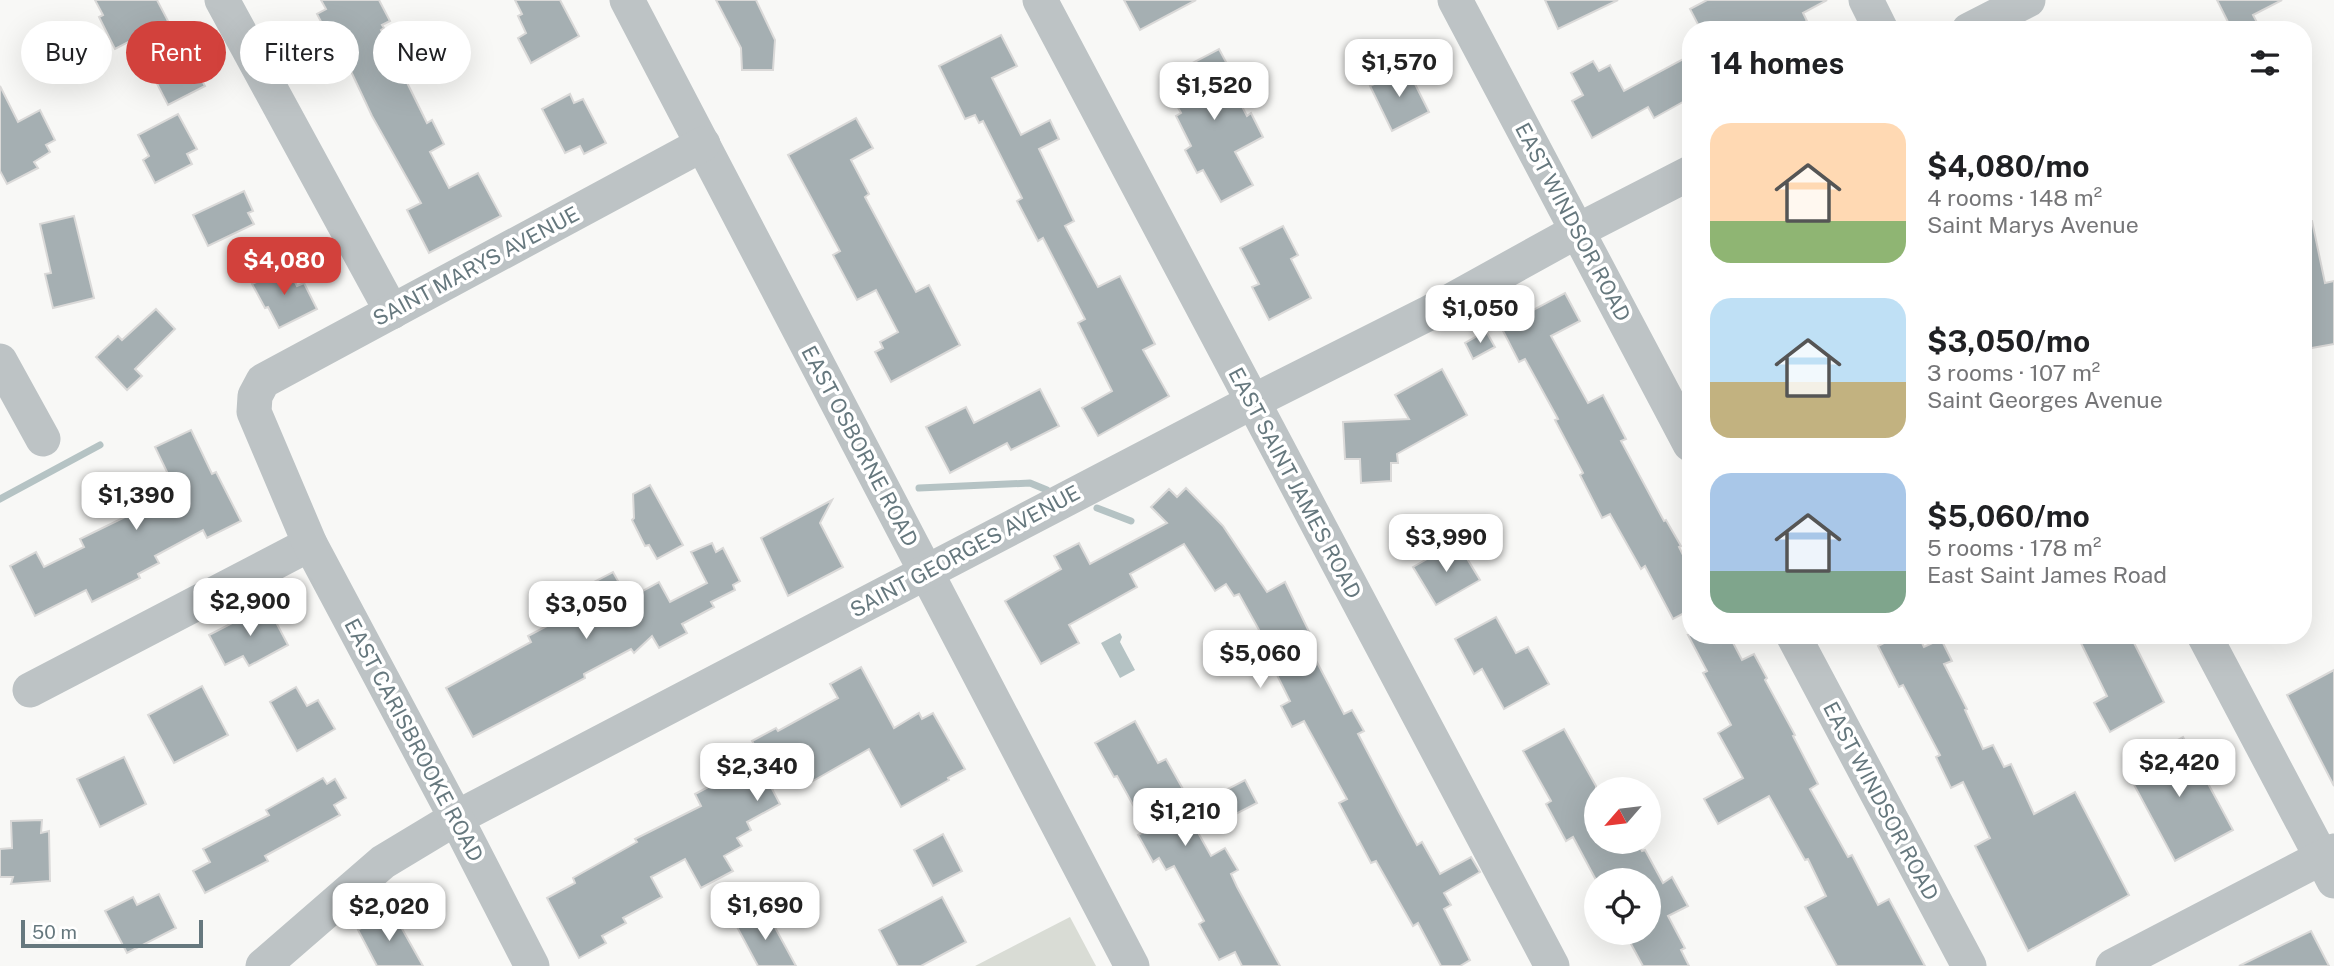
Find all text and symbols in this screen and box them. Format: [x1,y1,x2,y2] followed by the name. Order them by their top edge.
[21,21,112,84] chip: Buy
[126,21,226,84] chip: Rent
[240,21,359,84] chip: Filters
[373,21,471,84] chip: New
[1342,40,1456,99] pin: $1,570
[2246,44,2284,82] icon: filters
[1710,45,1844,81] text: 14 homes
[1361,48,1437,75] text: $1,570
[1157,62,1271,122] pin: $1,520
[1176,71,1252,98] text: $1,520
[1510,118,1636,326] street label: EAST WINDSOR ROAD
[1927,148,2090,184] text: $4,080/mo
[1766,151,1850,235] icon: home
[1927,184,2102,211] text: 4 rooms · 148 m²
[369,201,583,331] street label: SAINT MARYS AVENUE
[1927,211,2139,238] text: Saint Marys Avenue
[227,238,341,297] pin: $4,080
[243,246,325,273] text: $4,080
[1423,286,1537,345] pin: $1,050
[1441,294,1519,321] text: $1,050
[1927,323,2090,359] text: $3,050/mo
[1766,326,1850,410] icon: home
[796,341,924,551] street label: EAST OSBORNE ROAD
[1927,359,2100,386] text: 3 rooms · 107 m²
[1223,363,1367,603] street label: EAST SAINT JAMES ROAD
[1927,386,2163,413] text: Saint Georges Avenue
[79,472,193,532] pin: $1,390
[846,480,1084,622] street label: SAINT GEORGES AVENUE
[98,481,175,508] text: $1,390
[1927,498,2090,534] text: $5,060/mo
[1766,501,1850,585] icon: home
[1389,514,1503,574] pin: $3,990
[1405,523,1487,550] text: $3,990
[1927,534,2101,561] text: 5 rooms · 178 m²
[1927,561,2167,588] text: East Saint James Road
[193,578,307,638] pin: $2,900
[529,582,643,641] pin: $3,050
[209,587,291,614] text: $2,900
[545,590,627,617] text: $3,050
[339,614,489,866] street label: EAST CARISBROOKE ROAD
[1203,630,1317,690] pin: $5,060
[1219,639,1301,666] text: $5,060
[1818,697,1944,905] street label: EAST WINDSOR ROAD
[2122,740,2236,799] pin: $2,420
[700,744,814,803] pin: $2,340
[2138,748,2220,775] text: $2,420
[716,752,798,779] text: $2,340
[1584,777,1661,854] north arrow
[1584,777,1661,945] map controls
[1128,788,1242,848] pin: $1,210
[1149,797,1221,824] text: $1,210
[1584,868,1661,945] button: locate
[708,883,822,942] pin: $1,690
[332,884,446,943] pin: $2,020
[727,891,803,918] text: $1,690
[349,892,429,919] text: $2,020
[21,917,203,949] scale bar
[32,921,77,943] text: 50 m

